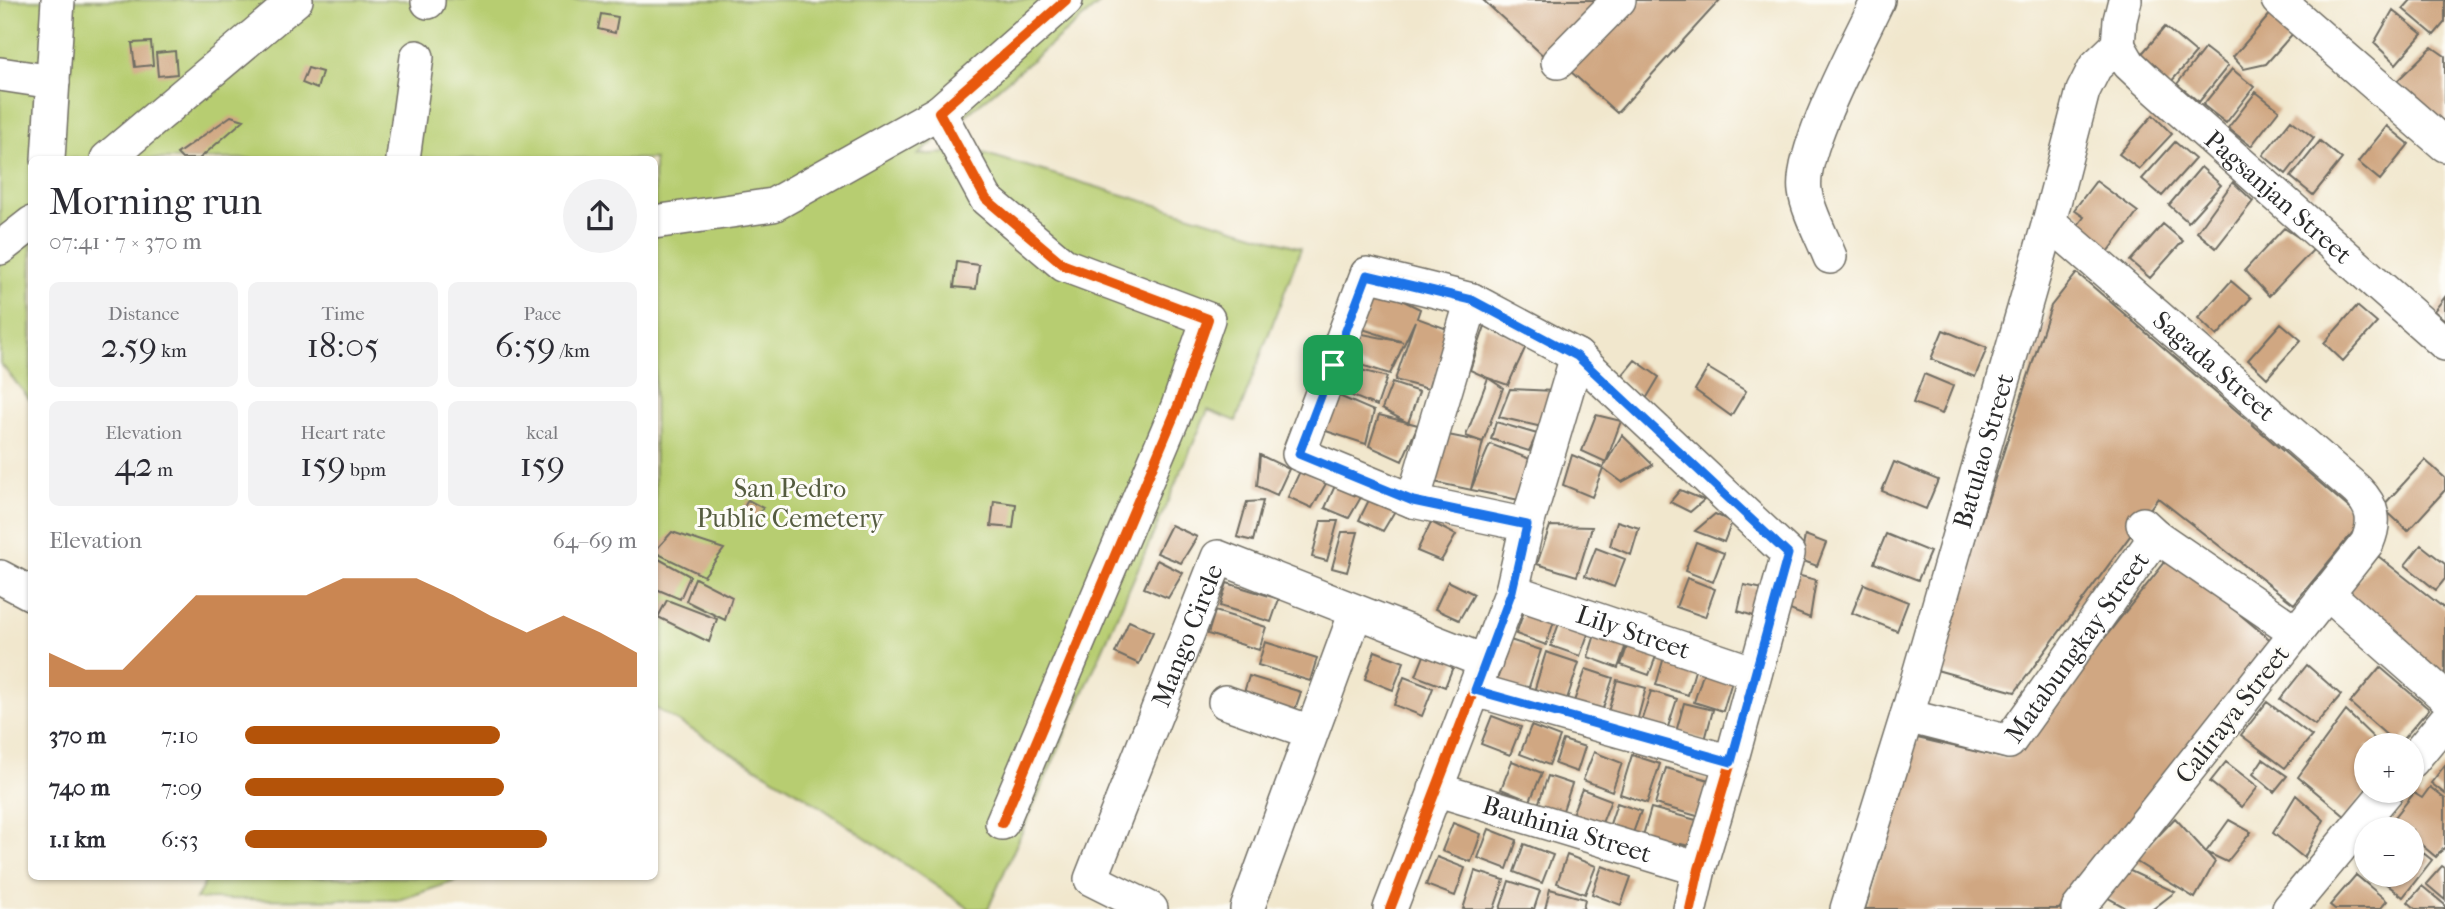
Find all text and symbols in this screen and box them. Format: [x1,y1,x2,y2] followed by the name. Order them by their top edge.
[2198,124,2359,271] street label: Pagsanjan Street
[49,179,262,224] text: Morning run
[563,179,637,253] button: share
[49,228,202,255] text: 07:41 · 7 × 370 m
[108,303,179,325] text: Distance
[321,303,365,325] text: Time
[523,303,561,325] text: Pace
[2146,305,2282,428] street label: Sagada Street
[100,325,157,366] text: 2.59
[306,325,379,366] text: 18:05
[495,325,556,366] text: 6:59
[1303,335,1363,395] pin
[157,340,187,362] text: km
[556,340,590,362] text: /km
[1314,346,1352,384] icon: arrive
[1947,369,2021,532] street label: Batulao Street
[105,422,182,444] text: Elevation
[300,422,386,444] text: Heart rate
[526,422,558,444] text: kcal
[114,444,153,485] text: 42
[300,444,346,485] text: 159
[519,444,565,485] text: 159
[153,459,173,481] text: m
[346,459,386,481] text: bpm
[696,473,885,534] park label: San Pedro Public Cemetery
[49,527,142,554] text: Elevation
[552,527,637,554] text: 64–69 m
[1999,545,2156,749] street label: Matabungkay Street
[1145,560,1230,711] street label: Mango Circle
[1572,599,1695,666] street label: Lily Street
[2169,638,2296,790] street label: Caliraya Street
[49,722,106,749] text: 370 m
[161,722,198,749] text: 7:10
[2354,733,2424,887] map controls
[2354,733,2424,803] button: +
[49,774,110,801] text: 740 m
[161,774,202,801] text: 7:09
[1479,789,1656,870] street label: Bauhinia Street
[2354,817,2424,887] button: −
[49,826,106,853] text: 1.1 km
[161,826,198,853] text: 6:53

